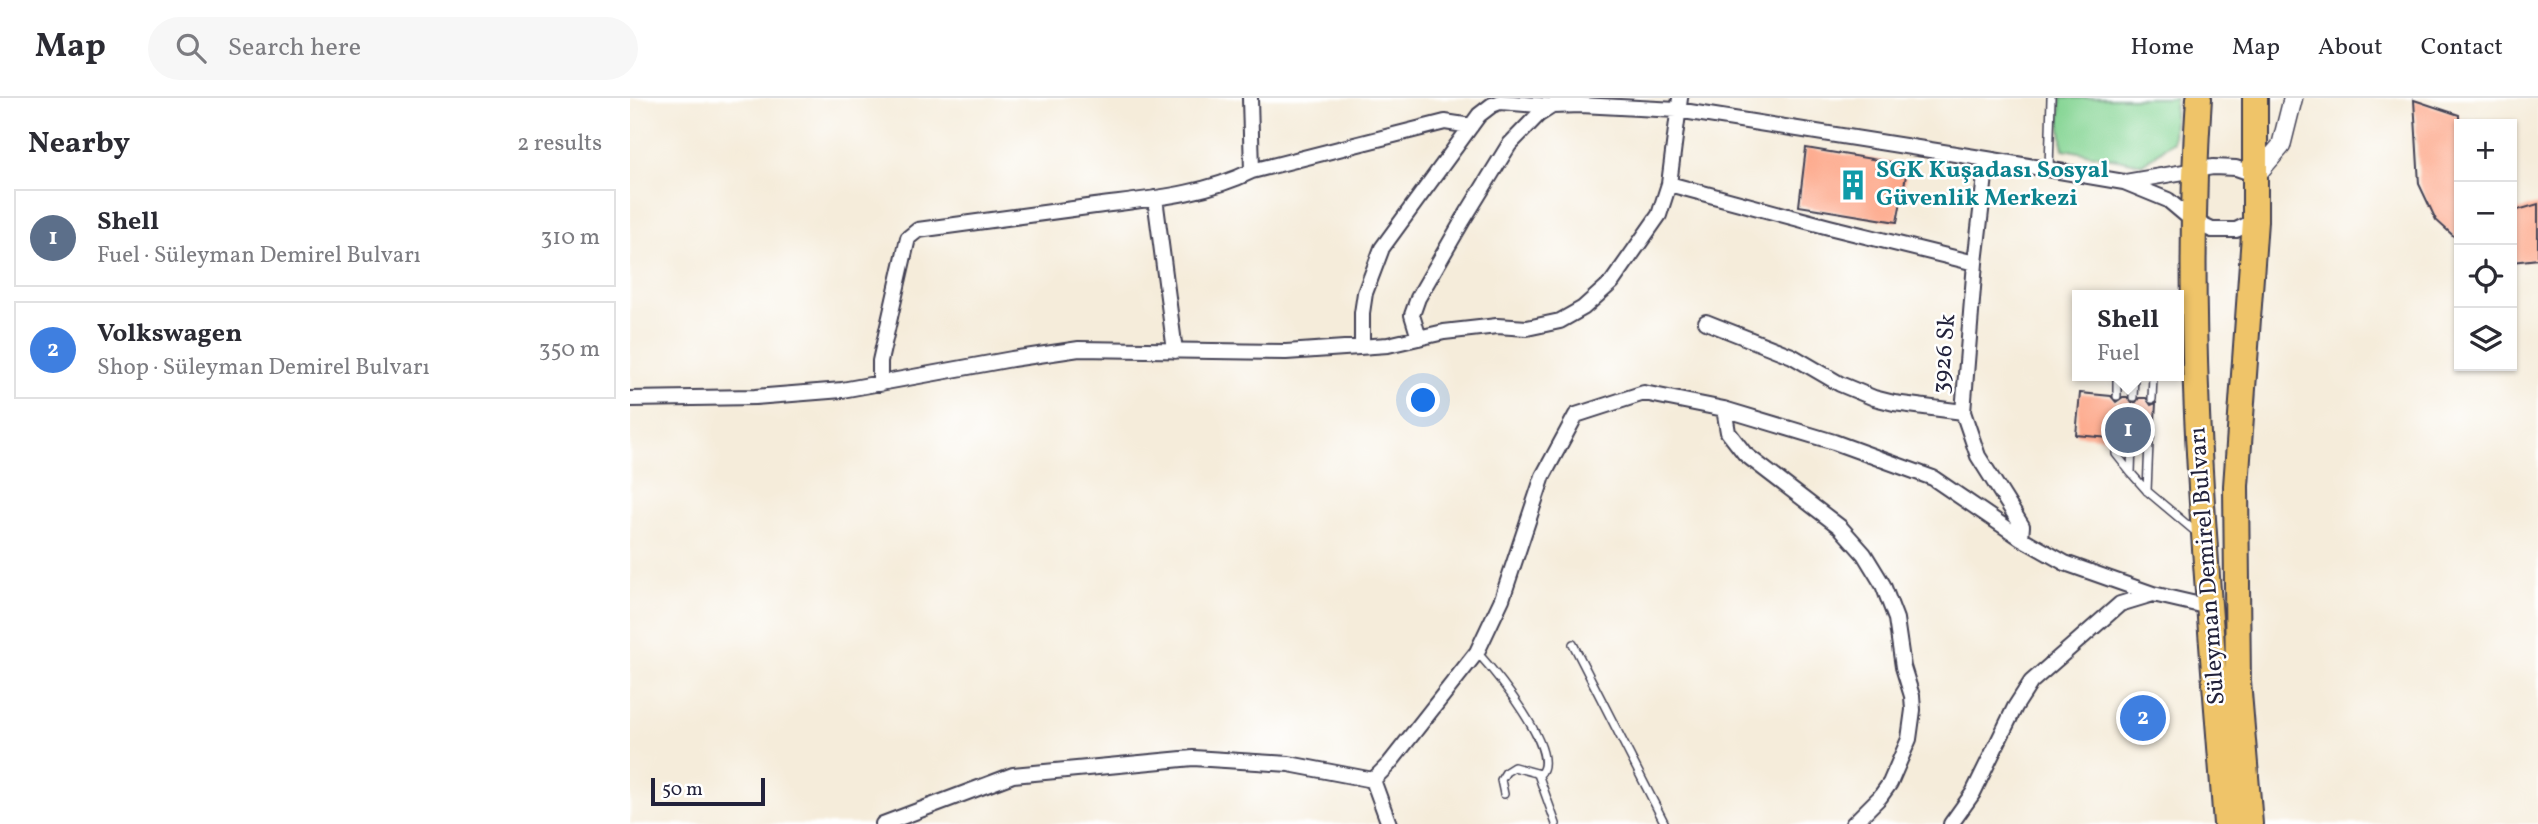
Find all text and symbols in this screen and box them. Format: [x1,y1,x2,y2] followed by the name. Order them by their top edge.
[148,17,638,80] search box
[35,25,106,71] text: Map
[172,29,210,67] icon: search
[228,30,361,66] text: Search here
[2130,31,2194,65] text: Home
[2232,31,2280,65] text: Map
[2318,31,2383,65] text: About
[2421,31,2503,65] text: Contact
[2454,119,2517,371] map controls
[2454,119,2517,182] button: +
[28,123,130,165] text: Nearby
[517,128,602,160] text: 2 results
[1876,154,2109,216] place label: SGK Kuşadası Sosyal Güvenlik Merkezi
[1836,168,1870,202] building icon: SGK Kuşadası Sosyal Güvenlik Merkezi
[2454,182,2517,245] button: −
[97,204,159,240] text: Shell
[48,222,58,254] text: 1
[540,222,600,254] text: 310 m
[97,240,421,272] text: Fuel · Süleyman Demirel Bulvarı
[2454,245,2517,308] button: locate
[2072,290,2184,381] popup
[2097,302,2159,338] text: Shell
[2454,308,2517,371] button: layers
[1925,312,1965,396] street label: 3926 Sk
[97,316,242,352] text: Volkswagen
[47,334,59,366] text: 2
[539,334,600,366] text: 350 m
[2097,338,2140,370] text: Fuel
[97,352,430,384] text: Shop · Süleyman Demirel Bulvarı
[1406,383,1440,417] your location
[2105,404,2151,456] pin: 1
[2181,426,2235,706] street label: Süleyman Demirel Bulvarı
[2120,692,2166,744] pin: 2
[651,775,765,807] scale bar
[662,777,703,803] text: 50 m

